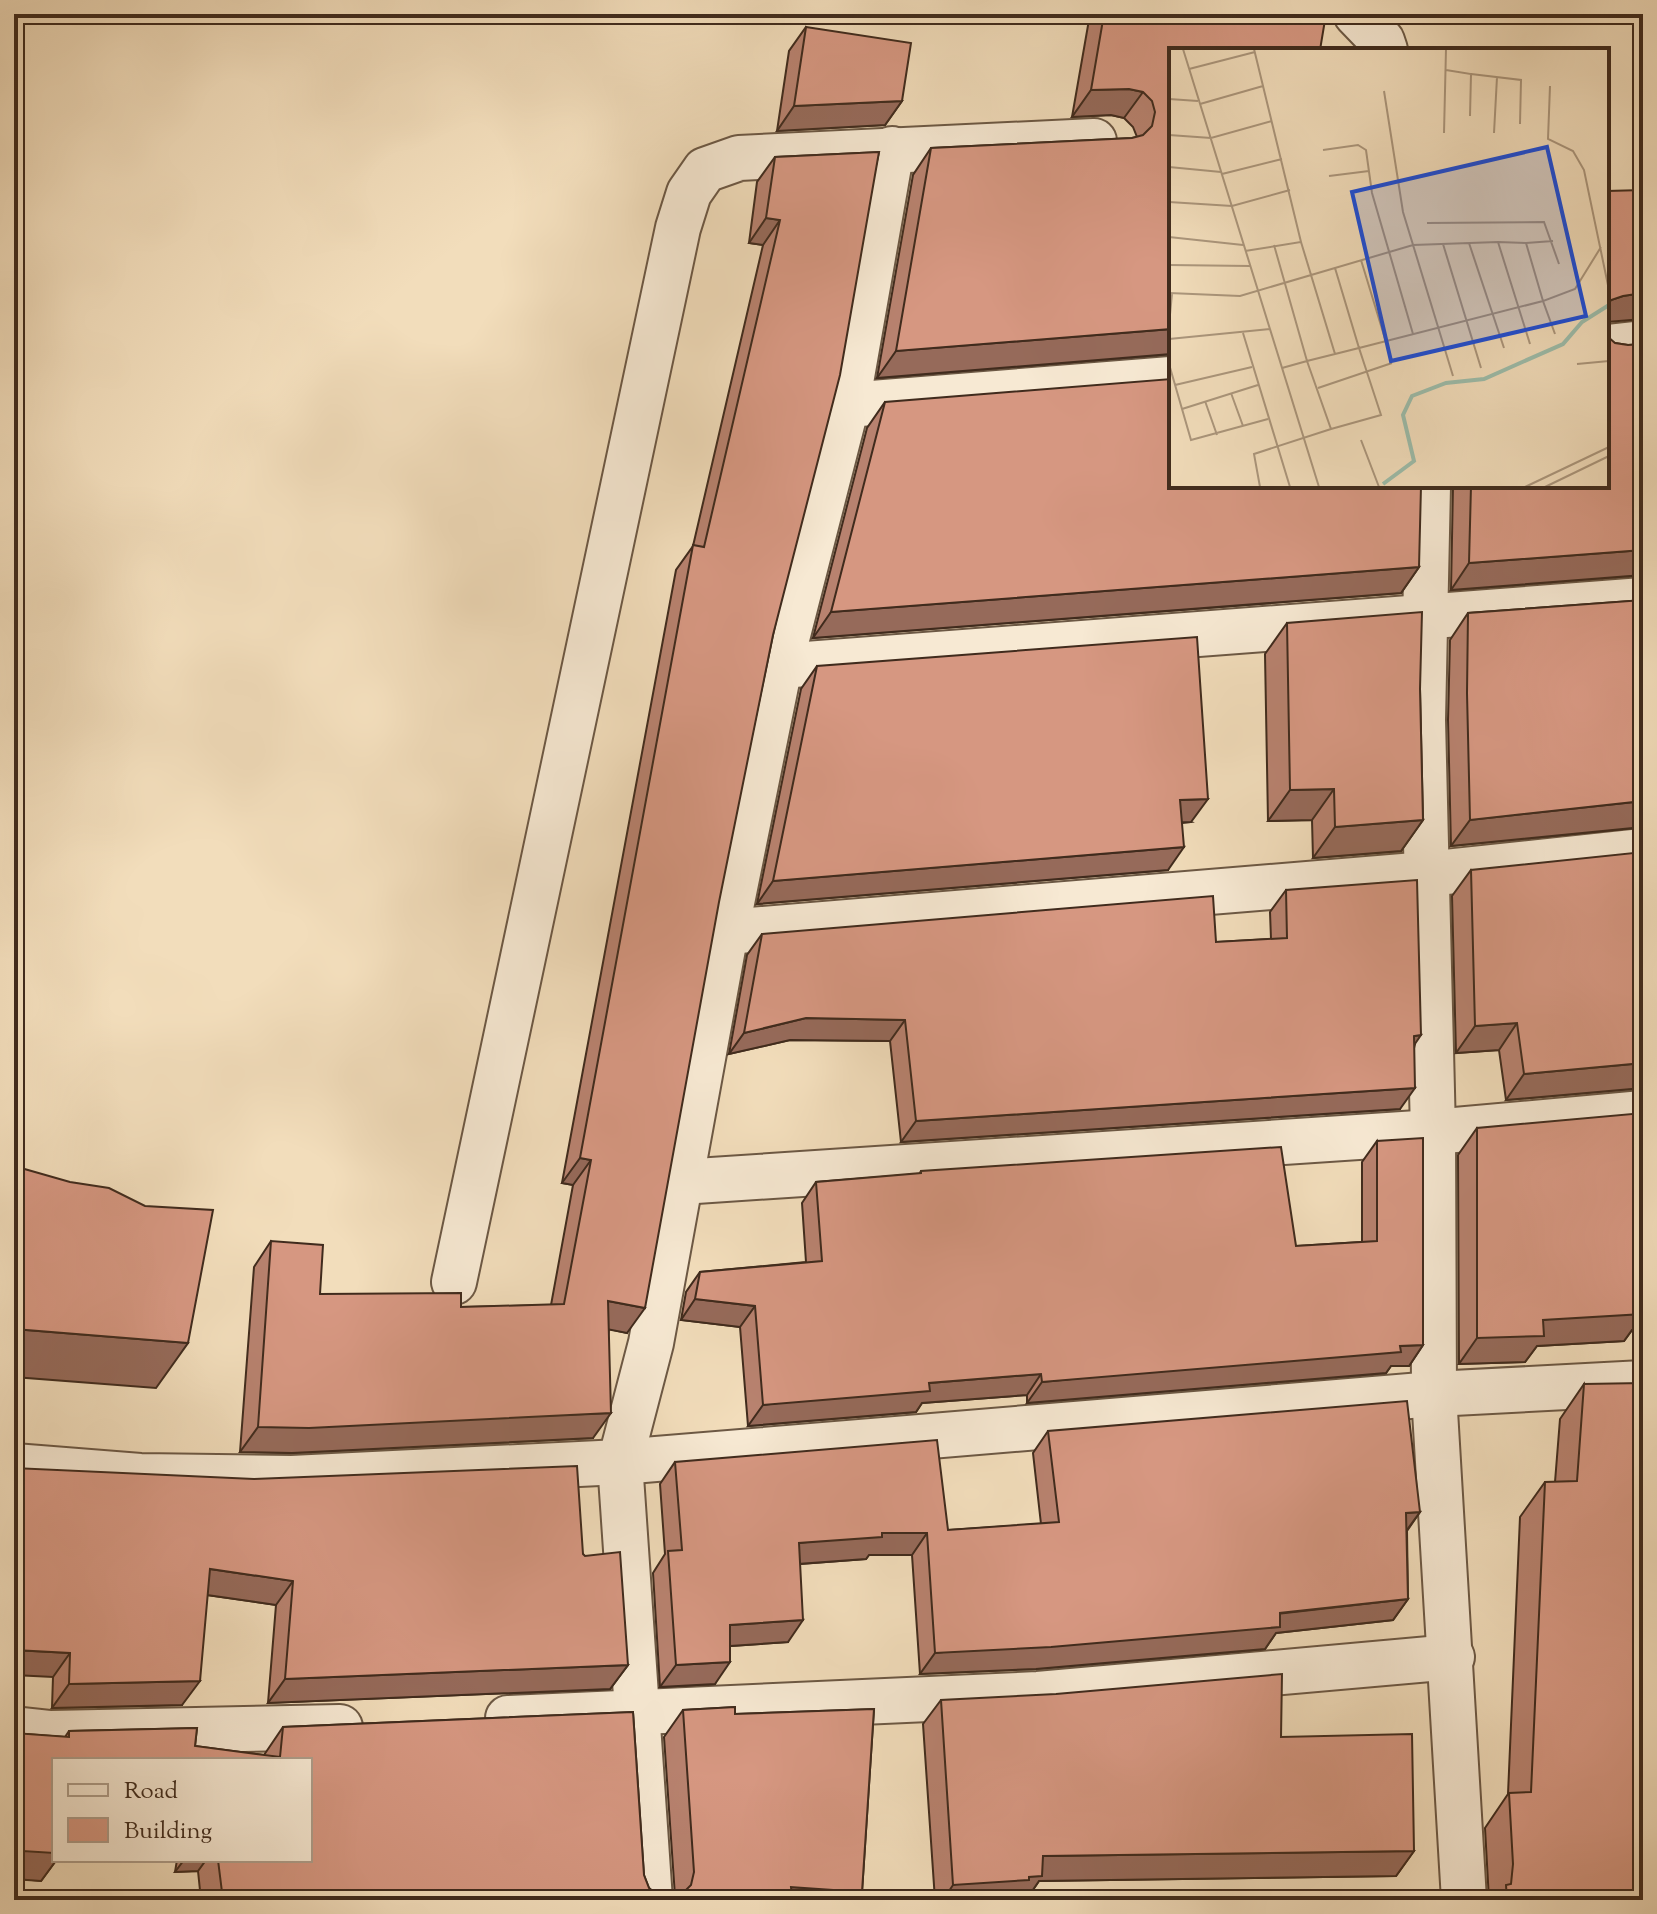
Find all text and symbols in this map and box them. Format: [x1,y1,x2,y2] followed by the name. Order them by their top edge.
[1169,48,1609,488] inset map
[52,1758,312,1862] legend
[124,1775,178,1809] text: Road
[124,1815,213,1849] text: Building

